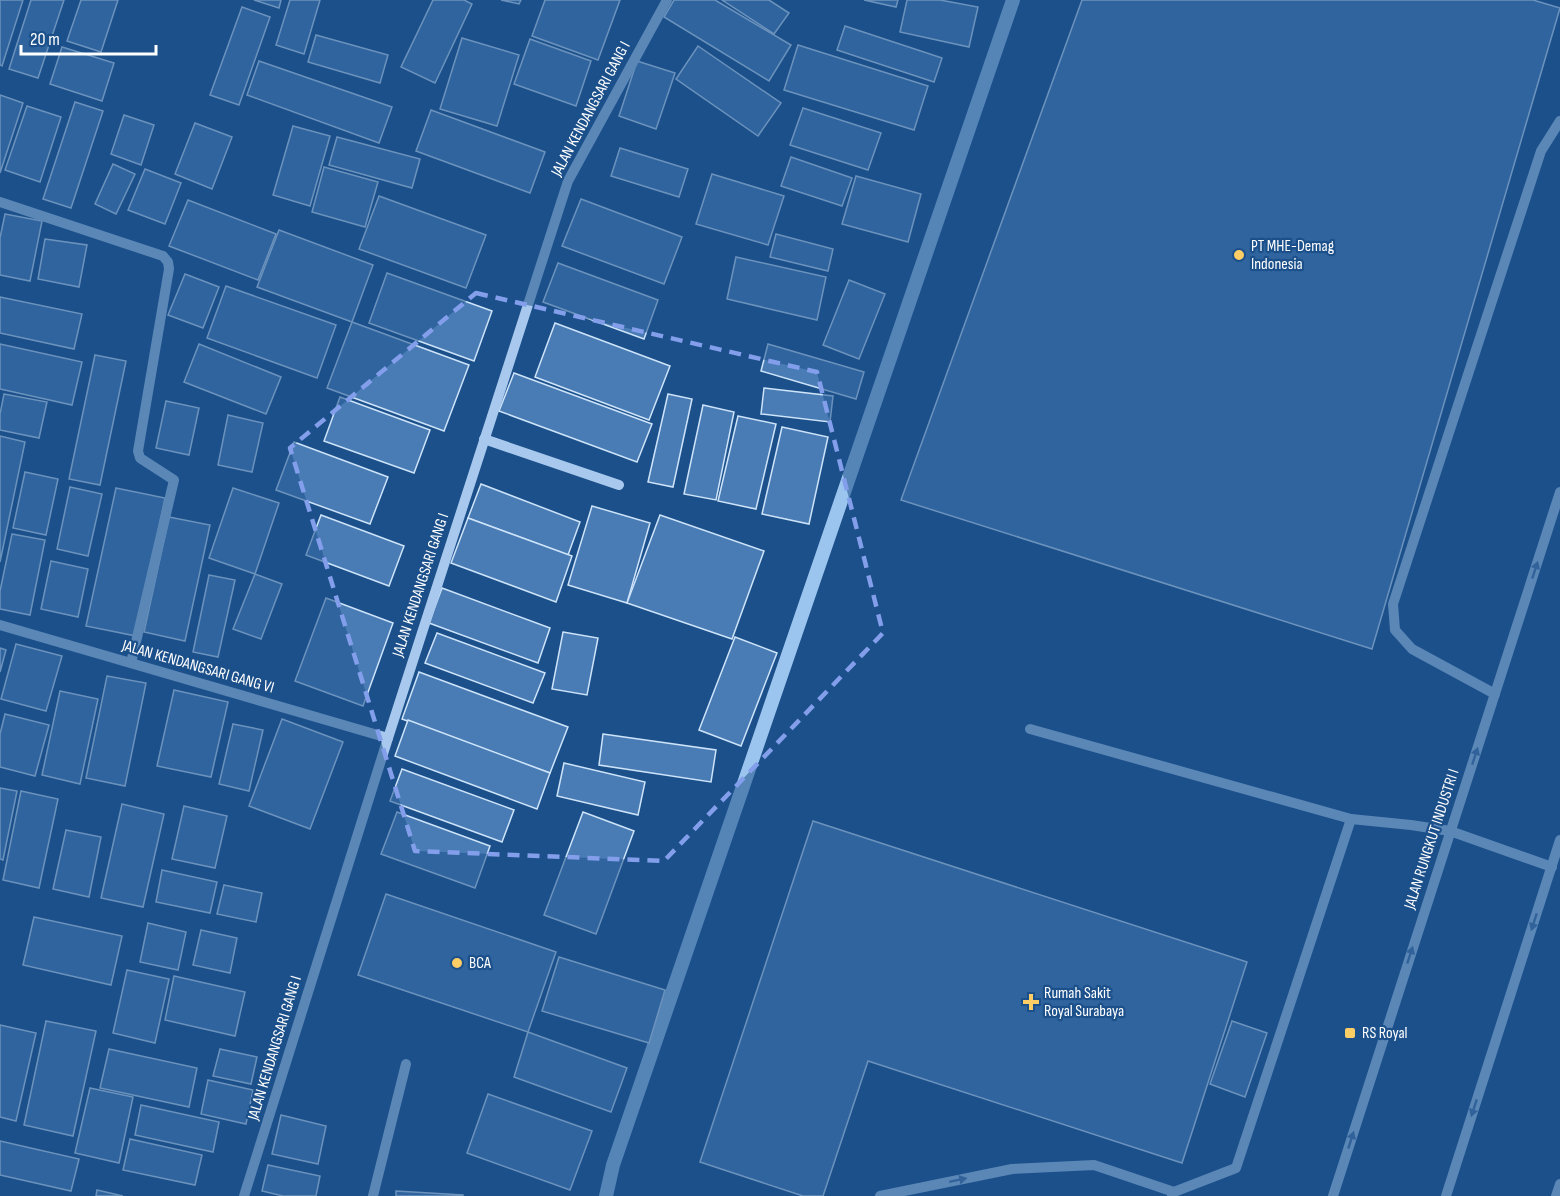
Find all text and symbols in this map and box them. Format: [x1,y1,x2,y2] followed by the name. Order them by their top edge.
[21,18,156,56] scale bar
[30,29,60,50] text: 20 m
[547,38,635,181] street label: JALAN KENDANGSARI GANG I
[1251,237,1334,274] place label: PT MHE-Demag Indonesia
[1232,248,1246,262] marker: PT MHE-Demag Indonesia
[388,511,453,660] street label: JALAN KENDANGSARI GANG I
[1530,561,1540,579] one-way arrow
[119,636,276,698] street label: JALAN KENDANGSARI GANG VI
[1470,747,1480,765] one-way arrow
[1400,767,1464,912] street label: JALAN RUNGKUT INDUSTRI I
[1529,913,1538,931] one-way arrow
[1406,946,1416,964] one-way arrow
[469,954,491,973] place label: BCA
[450,956,464,970] marker: BCA
[244,974,306,1123] street label: JALAN KENDANGSARI GANG I
[1044,984,1124,1021] place label: Rumah Sakit Royal Surabaya
[1022,993,1040,1011] marker: Rumah Sakit Royal Surabaya
[1362,1024,1408,1043] place label: RS Royal
[1343,1026,1357,1040] marker: RS Royal
[1469,1099,1479,1117] one-way arrow
[1347,1131,1356,1149] one-way arrow
[949,1175,968,1184] one-way arrow

